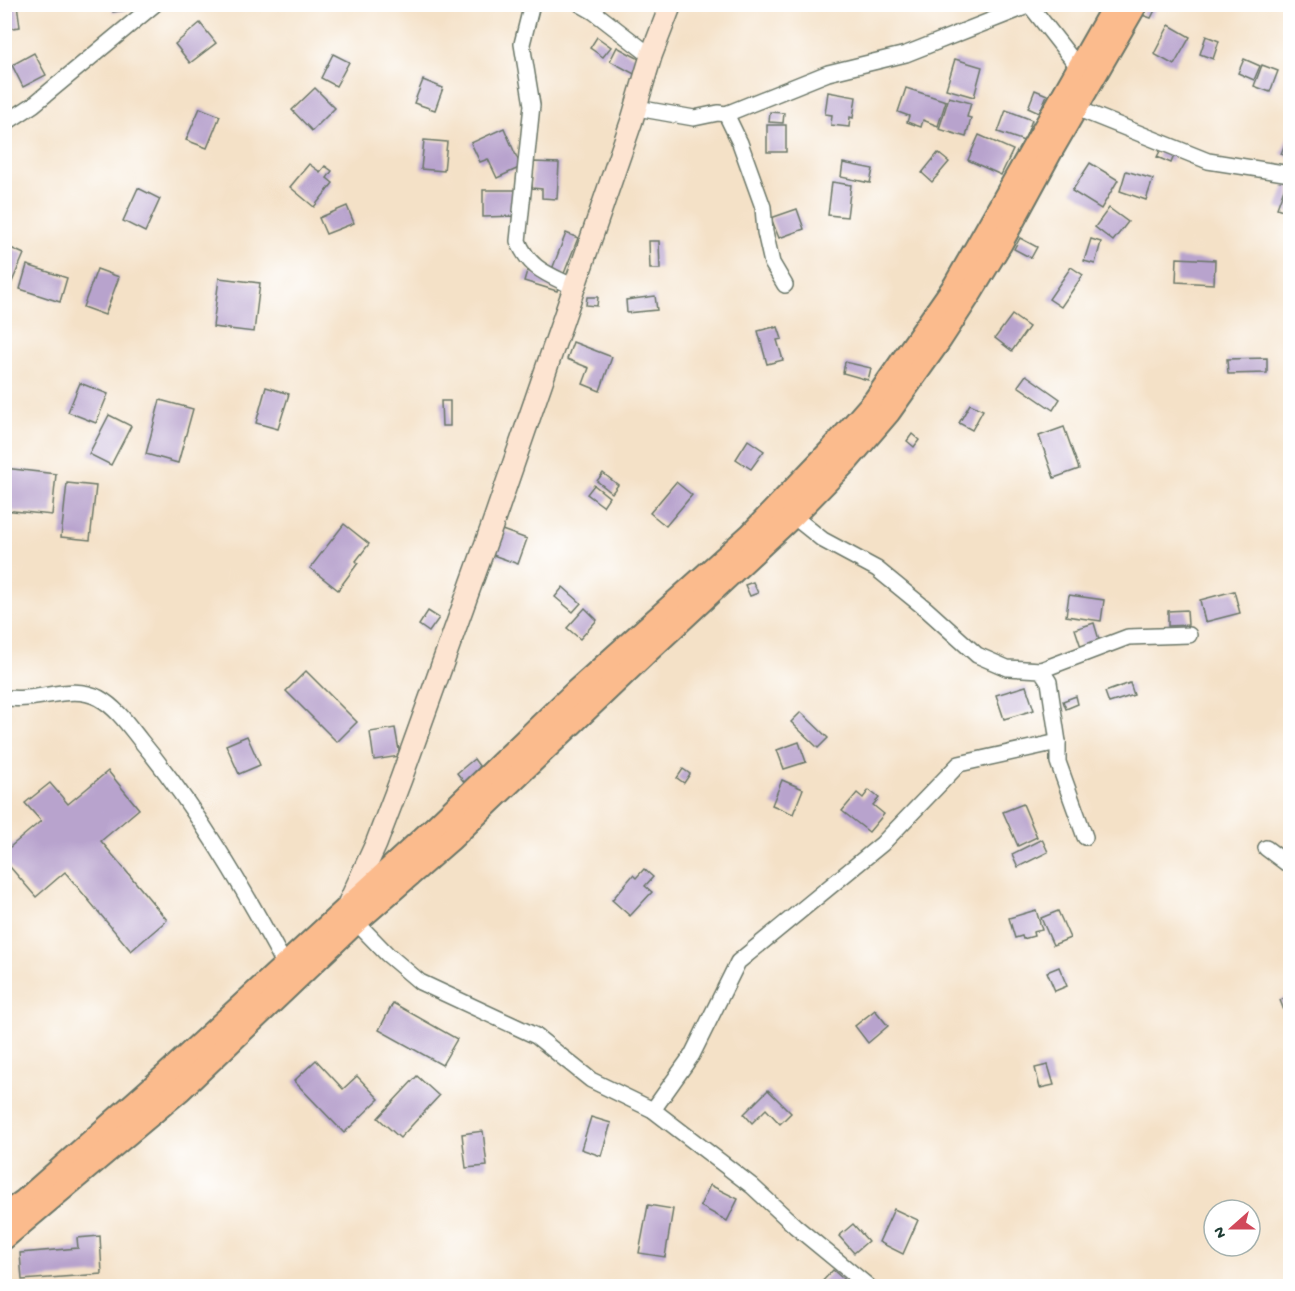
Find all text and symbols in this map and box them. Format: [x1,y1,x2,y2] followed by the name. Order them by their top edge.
[1202,1198,1262,1258] north arrow
[1210,1223,1232,1240] text: N

